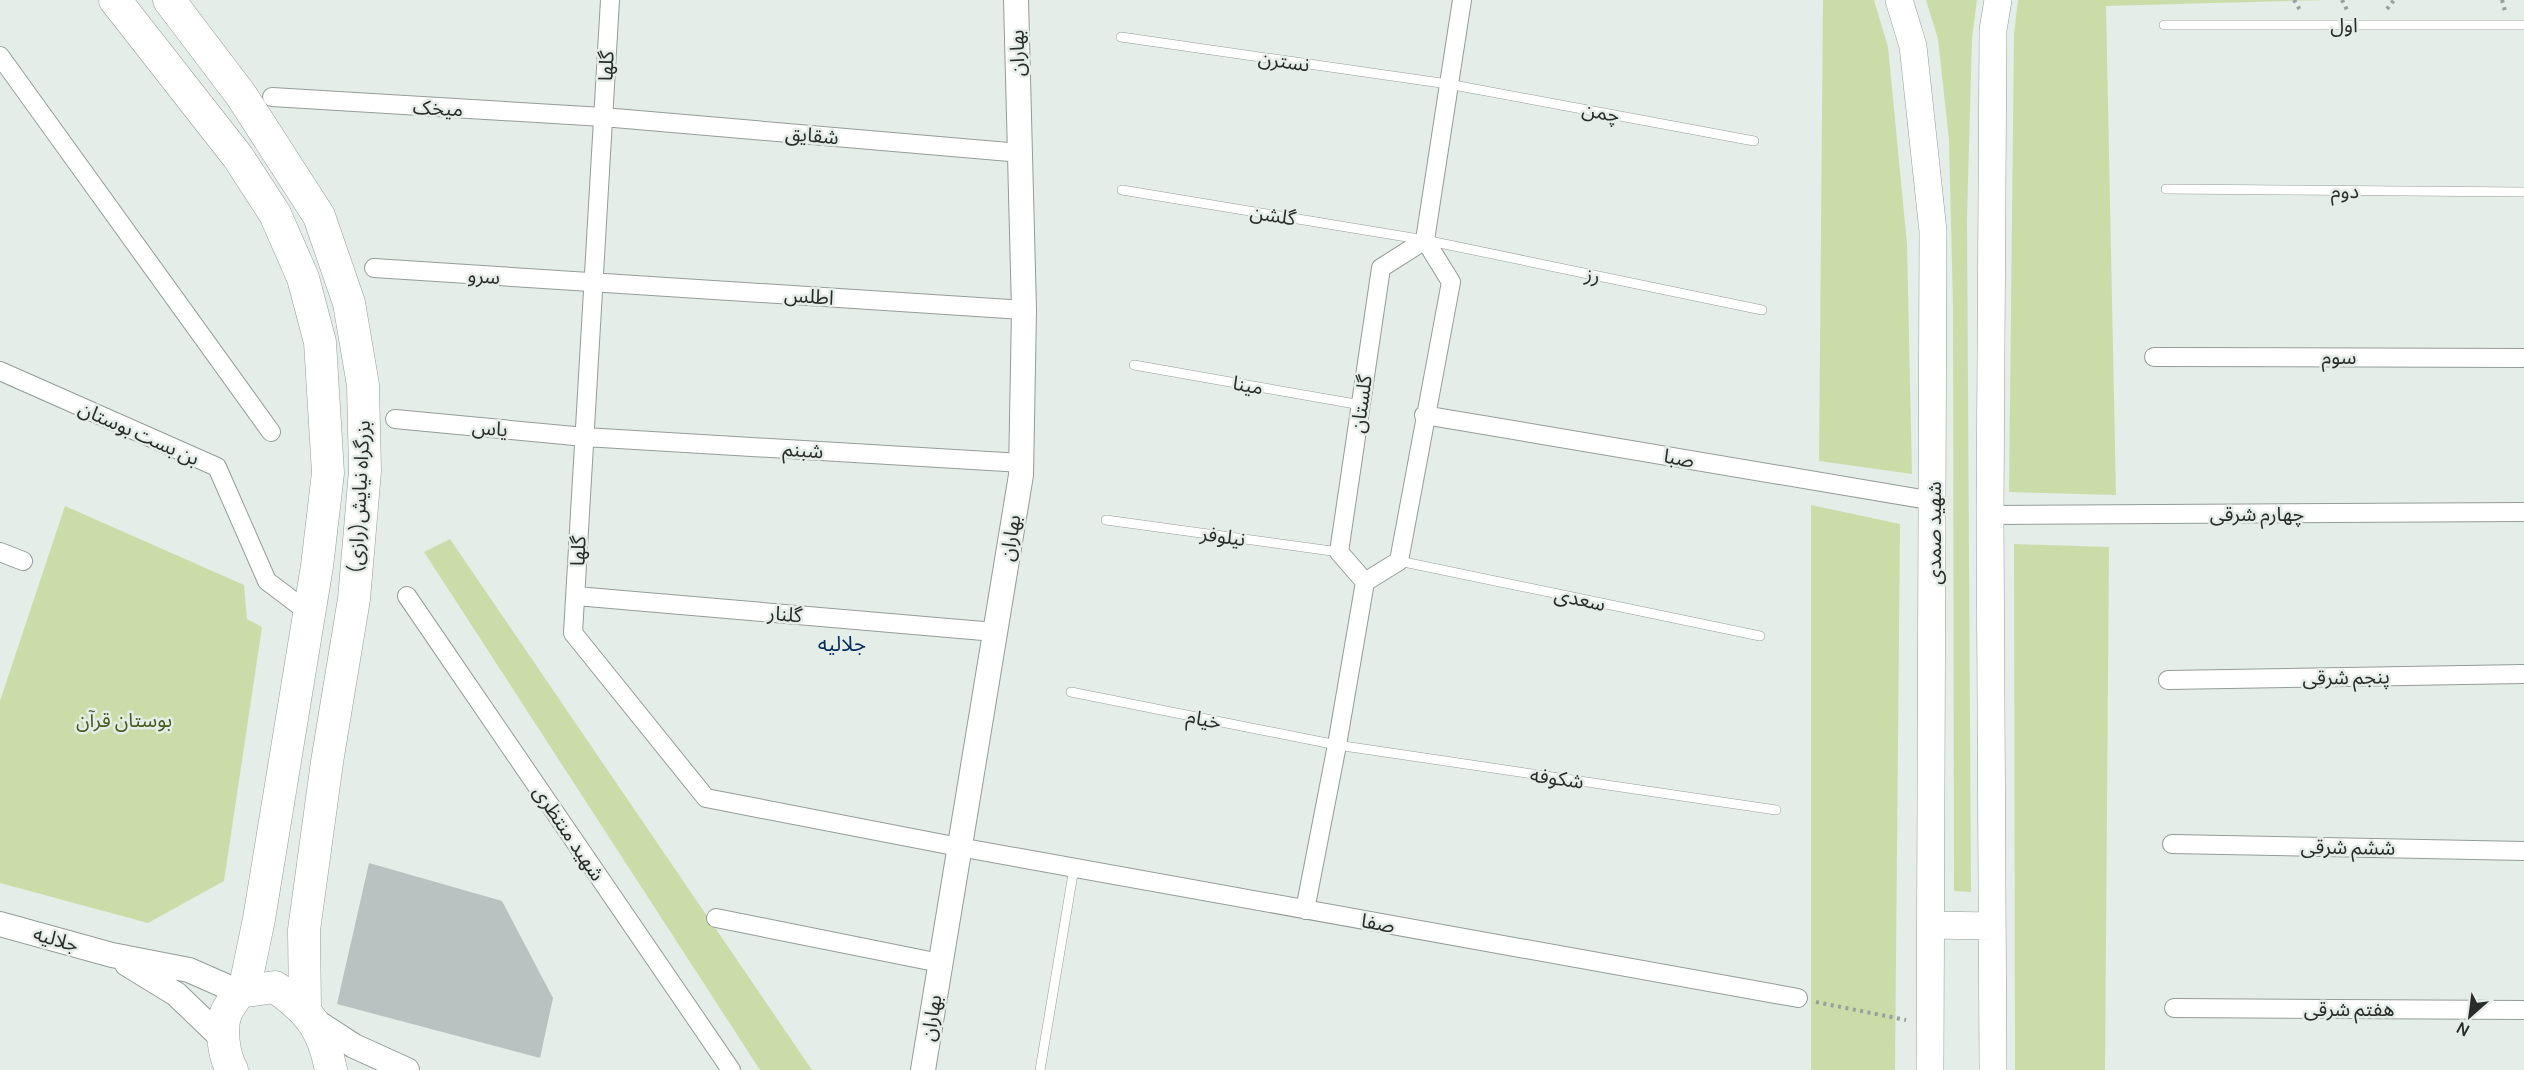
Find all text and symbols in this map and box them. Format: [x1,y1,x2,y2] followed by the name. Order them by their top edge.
[2330,11,2358,38] street label: اول
[1003,29,1030,77] street label: بهاران
[1257,44,1311,77] street label: نسترن
[591,49,620,82] street label: گلها
[412,93,464,122] street label: میخک
[1580,95,1622,128] street label: چمن
[784,119,840,150] street label: شقایق
[2331,177,2359,206] street label: دوم
[1248,198,1299,232] street label: گلشن
[1582,260,1603,289] street label: رز
[467,261,501,290] street label: سرو
[783,280,835,311] street label: اطلس
[2322,343,2356,372] street label: سوم
[1231,369,1266,400] street label: مینا
[1343,372,1378,435] street label: گلستان
[74,394,204,471] street label: بن بست بوستان
[471,412,509,443] street label: یاس
[341,420,376,574] street label: بزرگراه نیایش(رازی)
[782,435,824,466] street label: شبنم
[1662,442,1697,473] street label: صبا
[1920,481,1947,585] street label: شهید صمدی
[2210,500,2304,529] street label: چهارم شرقی
[993,513,1026,563] street label: بهاران
[1198,519,1247,552] street label: نیلوفر
[563,534,592,567] street label: گلها
[1552,580,1608,617] street label: سعدی
[766,598,804,629] street label: گلنار
[818,629,866,657] district label: جلالیه
[2302,662,2390,693] street label: پنجم شرقی
[1184,702,1224,737] street label: خیام
[76,706,172,733] park label: بوستان قرآن
[1528,760,1586,795] street label: شکوفه
[527,780,611,886] street label: شهید منتظری
[2300,832,2396,863] street label: ششم شرقی
[1359,906,1397,939] street label: صفا
[30,919,82,958] street label: جلالیه
[2440,986,2500,1046] north arrow
[914,993,947,1043] street label: بهاران
[2304,995,2394,1024] street label: هفتم شرقی
[2453,1017,2473,1042] text: N

